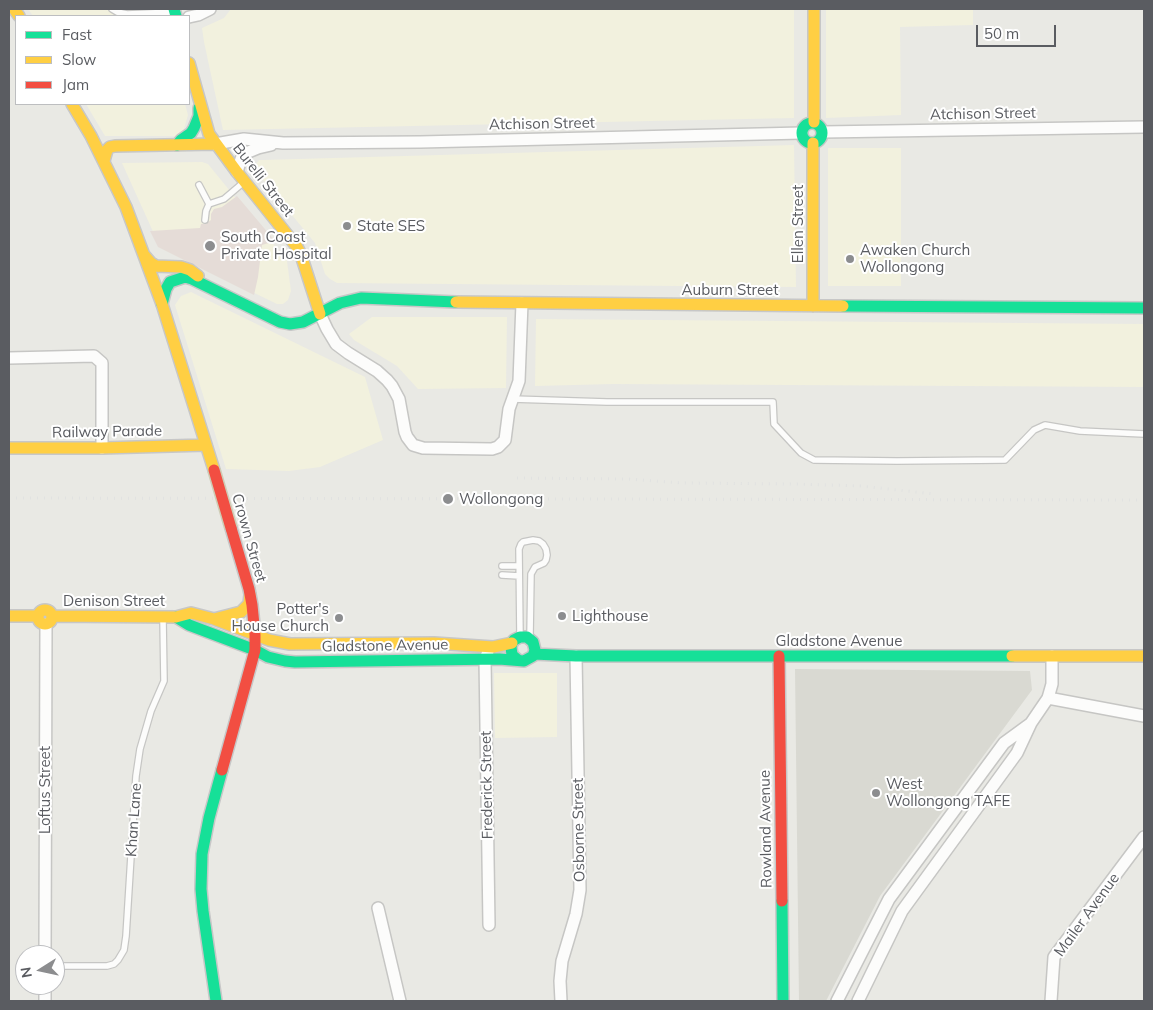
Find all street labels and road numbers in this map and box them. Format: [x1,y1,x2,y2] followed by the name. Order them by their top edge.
[930,104,1036,124] street label: Atchison Street
[489,114,595,134] street label: Atchison Street
[229,140,297,220] street label: Burelli Street
[789,185,807,263] street label: Ellen Street
[682,281,778,299] street label: Auburn Street
[52,422,162,442] street label: Railway Parade
[228,492,270,584] street label: Crown Street
[63,592,165,610] street label: Denison Street
[776,632,902,650] street label: Gladstone Avenue
[321,636,449,656] street label: Gladstone Avenue
[477,731,497,839] street label: Frederick Street
[36,746,54,834] street label: Loftus Street
[756,770,776,888] street label: Rowland Avenue
[569,778,589,882] street label: Osborne Street
[122,782,146,858] street label: Khan Lane
[1051,870,1123,960] street label: Mailer Avenue

